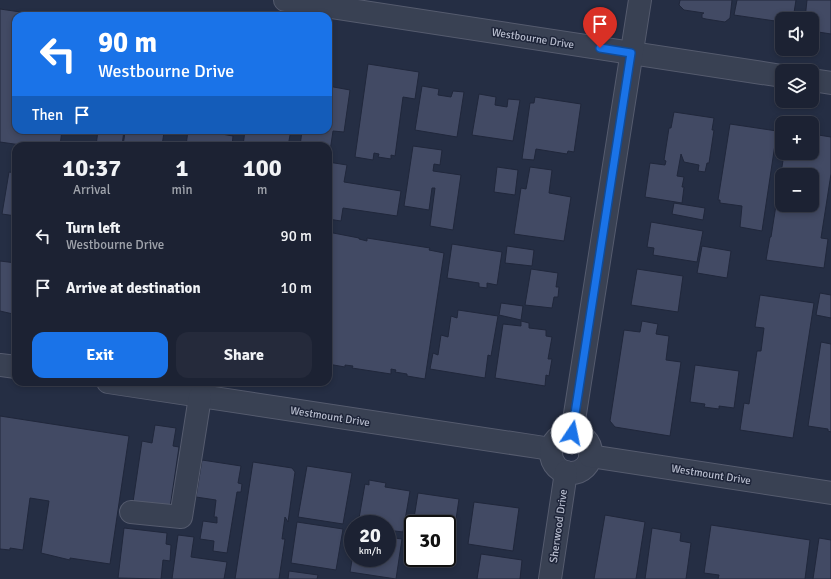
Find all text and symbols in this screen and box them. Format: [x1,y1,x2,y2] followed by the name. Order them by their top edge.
[583,7.0,617,48] pin
[775,12,819,212] map controls
[775,12,819,56] button: sound
[589,13,611,35] icon: arrive
[98,26,157,60] text: 90 m
[491,26,575,51] street label: Westbourne Drive
[32,28,84,80] icon: left
[98,60,234,82] text: Westbourne Drive
[775,64,819,108] button: layers
[71,104,93,126] icon: arrive
[32,106,63,124] text: Then
[775,116,819,160] button: +
[62,153,121,183] text: 10:37
[176,153,188,183] text: 1
[243,153,282,183] text: 100
[775,168,819,212] button: −
[73,182,110,198] text: Arrival
[172,182,193,198] text: min
[257,182,267,198] text: m
[66,219,120,237] text: Turn left
[32,225,54,247] icon: left
[281,227,312,245] text: 90 m
[66,237,164,253] text: Westbourne Drive
[32,277,54,299] icon: arrive
[66,279,201,297] text: Arrive at destination
[281,279,312,297] text: 10 m
[32,332,168,378] button: Exit
[176,332,312,378] button: Share
[289,404,371,429] street label: Westmount Drive
[551,412,593,454] position arrow
[670,462,752,487] street label: Westmount Drive
[547,489,570,564] street label: Sherwood Drive
[404,515,456,567] speed limit sign: 30
[359,523,381,548] text: 20
[359,545,381,557] text: km/h

